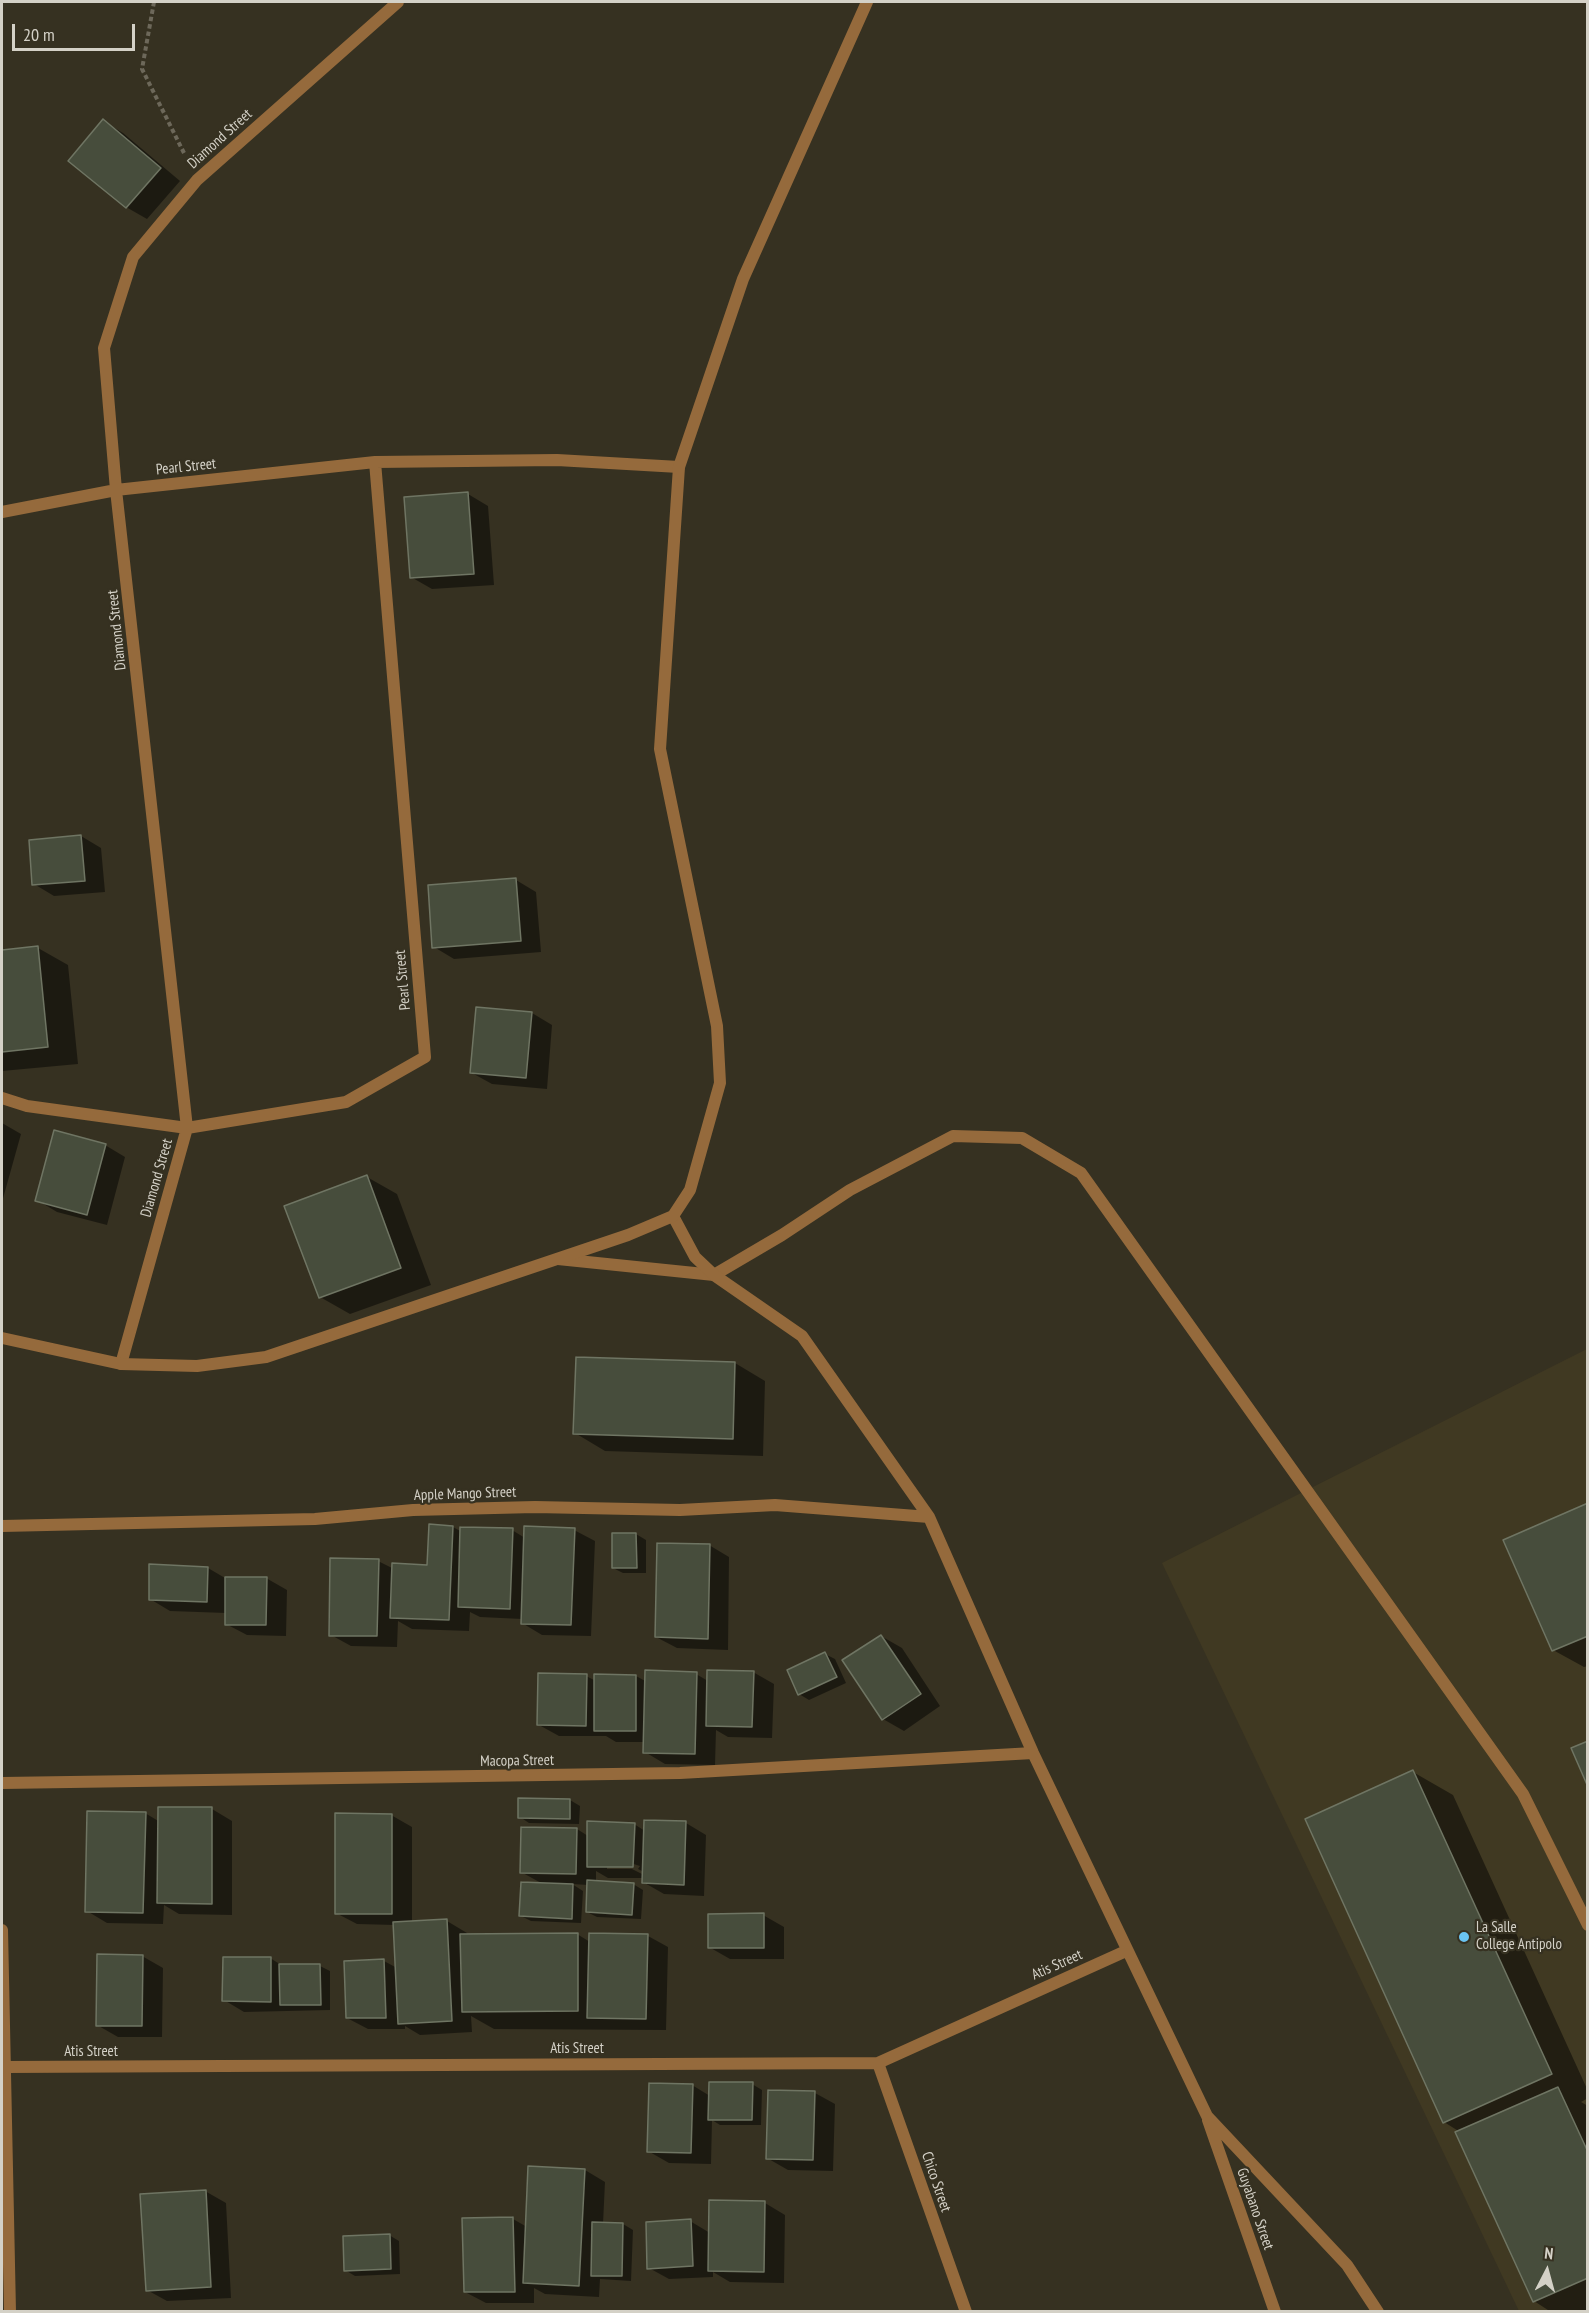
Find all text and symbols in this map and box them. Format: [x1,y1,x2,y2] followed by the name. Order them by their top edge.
[15,12,138,50] scale bar
[23,23,55,46] text: 20 m
[184,105,256,173] street label: Diamond Street
[155,455,217,479] street label: Pearl Street
[104,589,130,671] street label: Diamond Street
[391,949,415,1011] street label: Pearl Street
[137,1137,177,1219] street label: Diamond Street
[414,1483,516,1505] street label: Apple Mango Street
[480,1751,554,1771] street label: Macopa Street
[1476,1919,1562,1954] place label: La Salle College Antipolo
[1457,1930,1471,1944] marker: La Salle College Antipolo
[1029,1946,1085,1984] street label: Atis Street
[550,2040,604,2058] street label: Atis Street
[64,2043,118,2061] street label: Atis Street
[917,2150,955,2214] street label: Chico Street
[1233,2166,1277,2252] street label: Guyabano Street
[1517,2241,1577,2301] north arrow
[1544,2243,1554,2263] text: N

